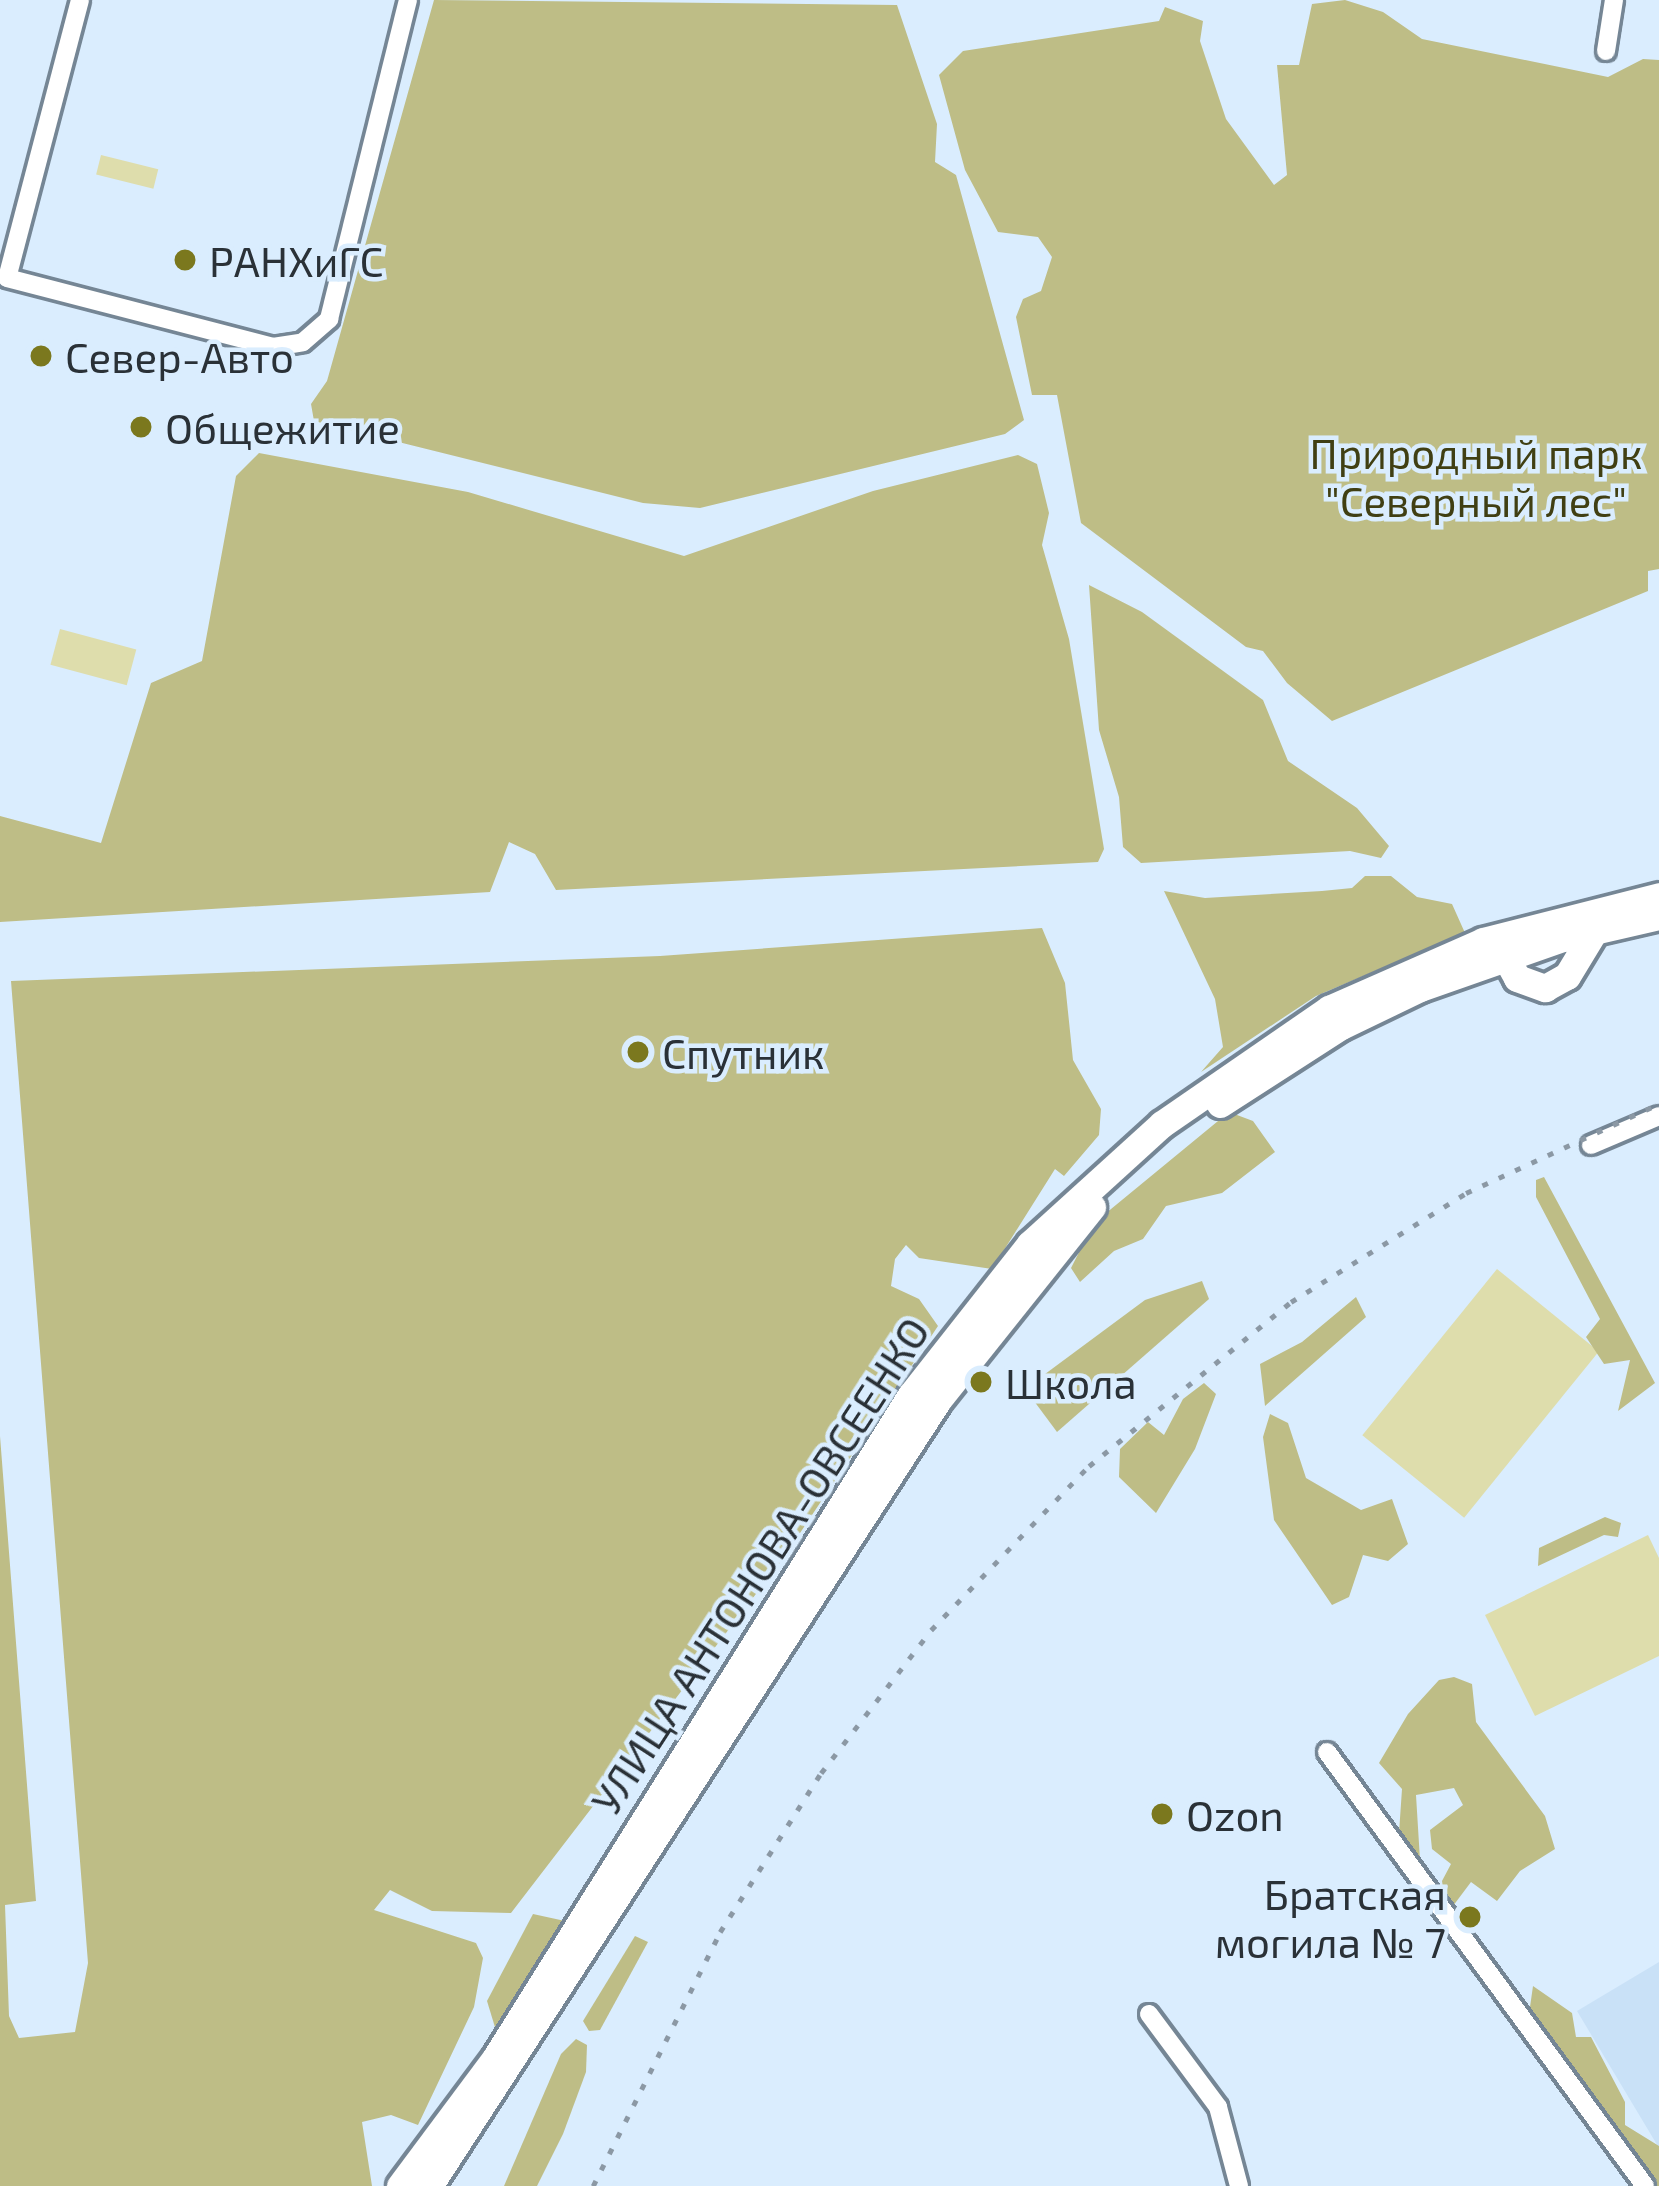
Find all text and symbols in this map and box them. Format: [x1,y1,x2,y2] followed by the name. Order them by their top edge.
[209,235,383,285] place label: РАНХиГС
[172,247,198,273] marker: РАНХиГС
[65,331,294,381] place label: Север-Авто
[28,343,54,369] marker: Север-Авто
[165,402,400,452] place label: Общежитие
[128,414,154,440] marker: Общежитие
[1310,427,1642,526] park label: Природный парк "Северный лес"
[662,1027,825,1077] place label: Спутник
[625,1039,651,1065] marker: Спутник
[579,1307,939,1823] street label: УЛИЦА АНТОНОВА-ОВСЕЕНКО
[1005,1357,1137,1407] place label: Школа
[968,1369,994,1395] marker: Школа
[1186,1789,1284,1839] place label: Ozon
[1149,1801,1175,1827] marker: Ozon
[1215,1868,1446,1966] place label: Братская могила № 7
[1457,1904,1483,1930] marker: Братская могила № 7

